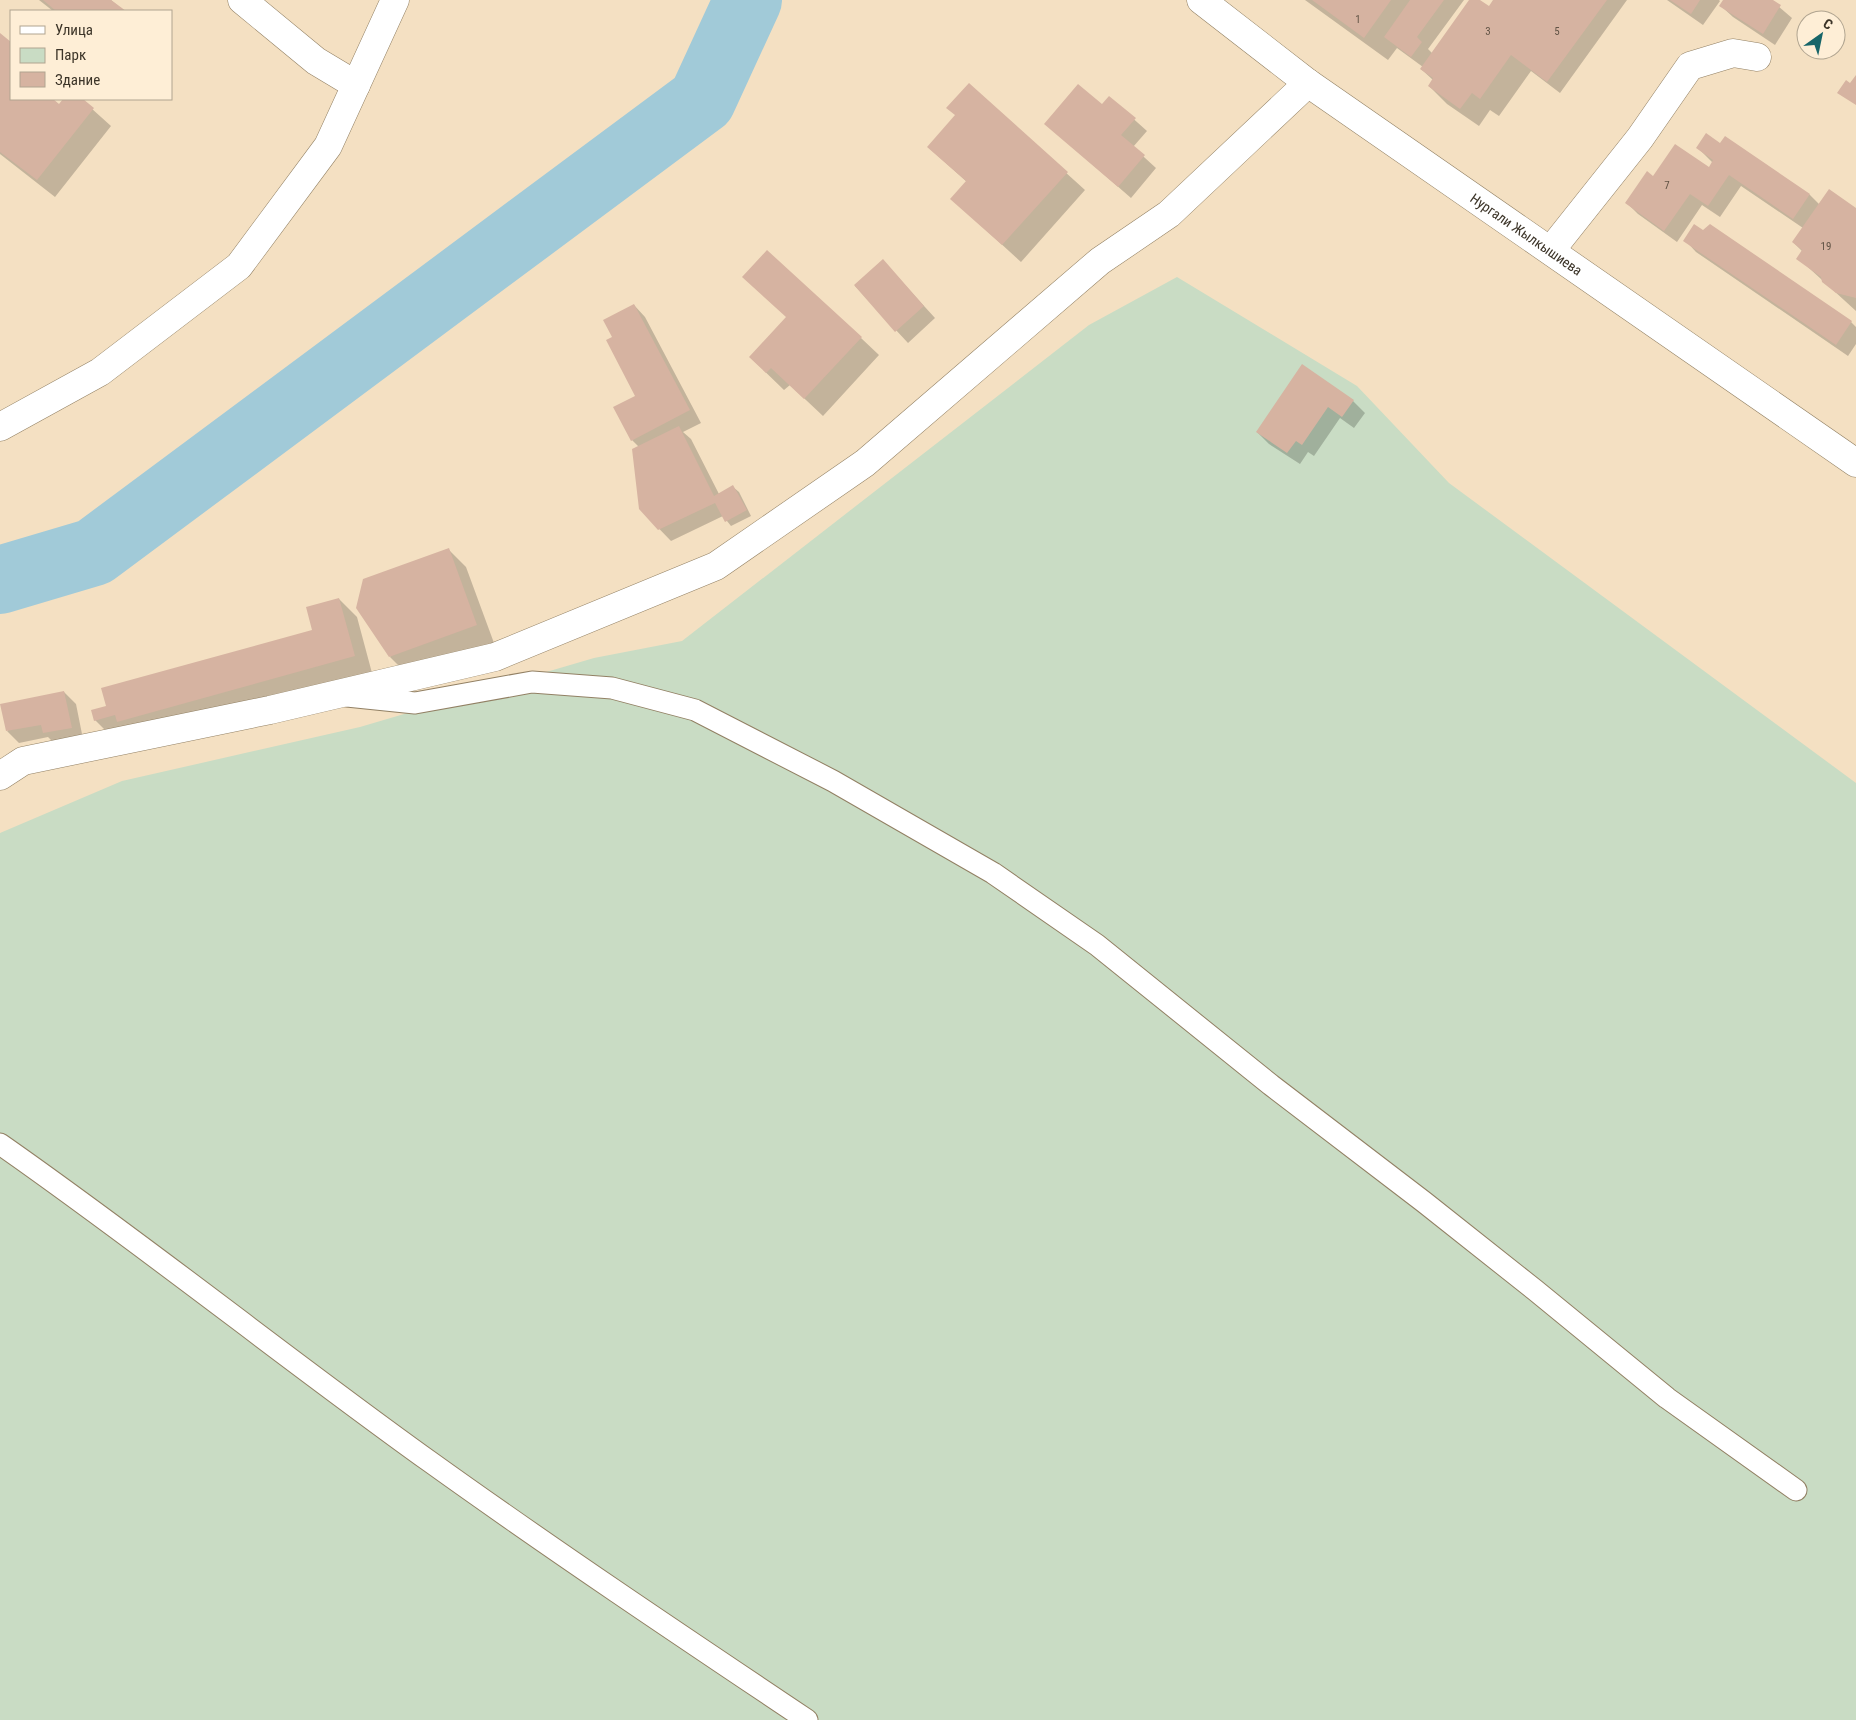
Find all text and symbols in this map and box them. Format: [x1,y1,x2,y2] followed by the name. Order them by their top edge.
[10,10,172,100] legend
[1796,10,1846,60] north arrow
[1355,13,1361,26] house number: 1
[1820,15,1836,33] text: С
[55,21,93,39] text: Улица
[1485,25,1491,38] house number: 3
[1554,25,1560,38] house number: 5
[55,46,86,64] text: Парк
[55,71,100,89] text: Здание
[1664,179,1670,192] house number: 7
[1467,190,1585,279] street label: Нургали Жылкышиева
[1821,240,1831,253] house number: 19

